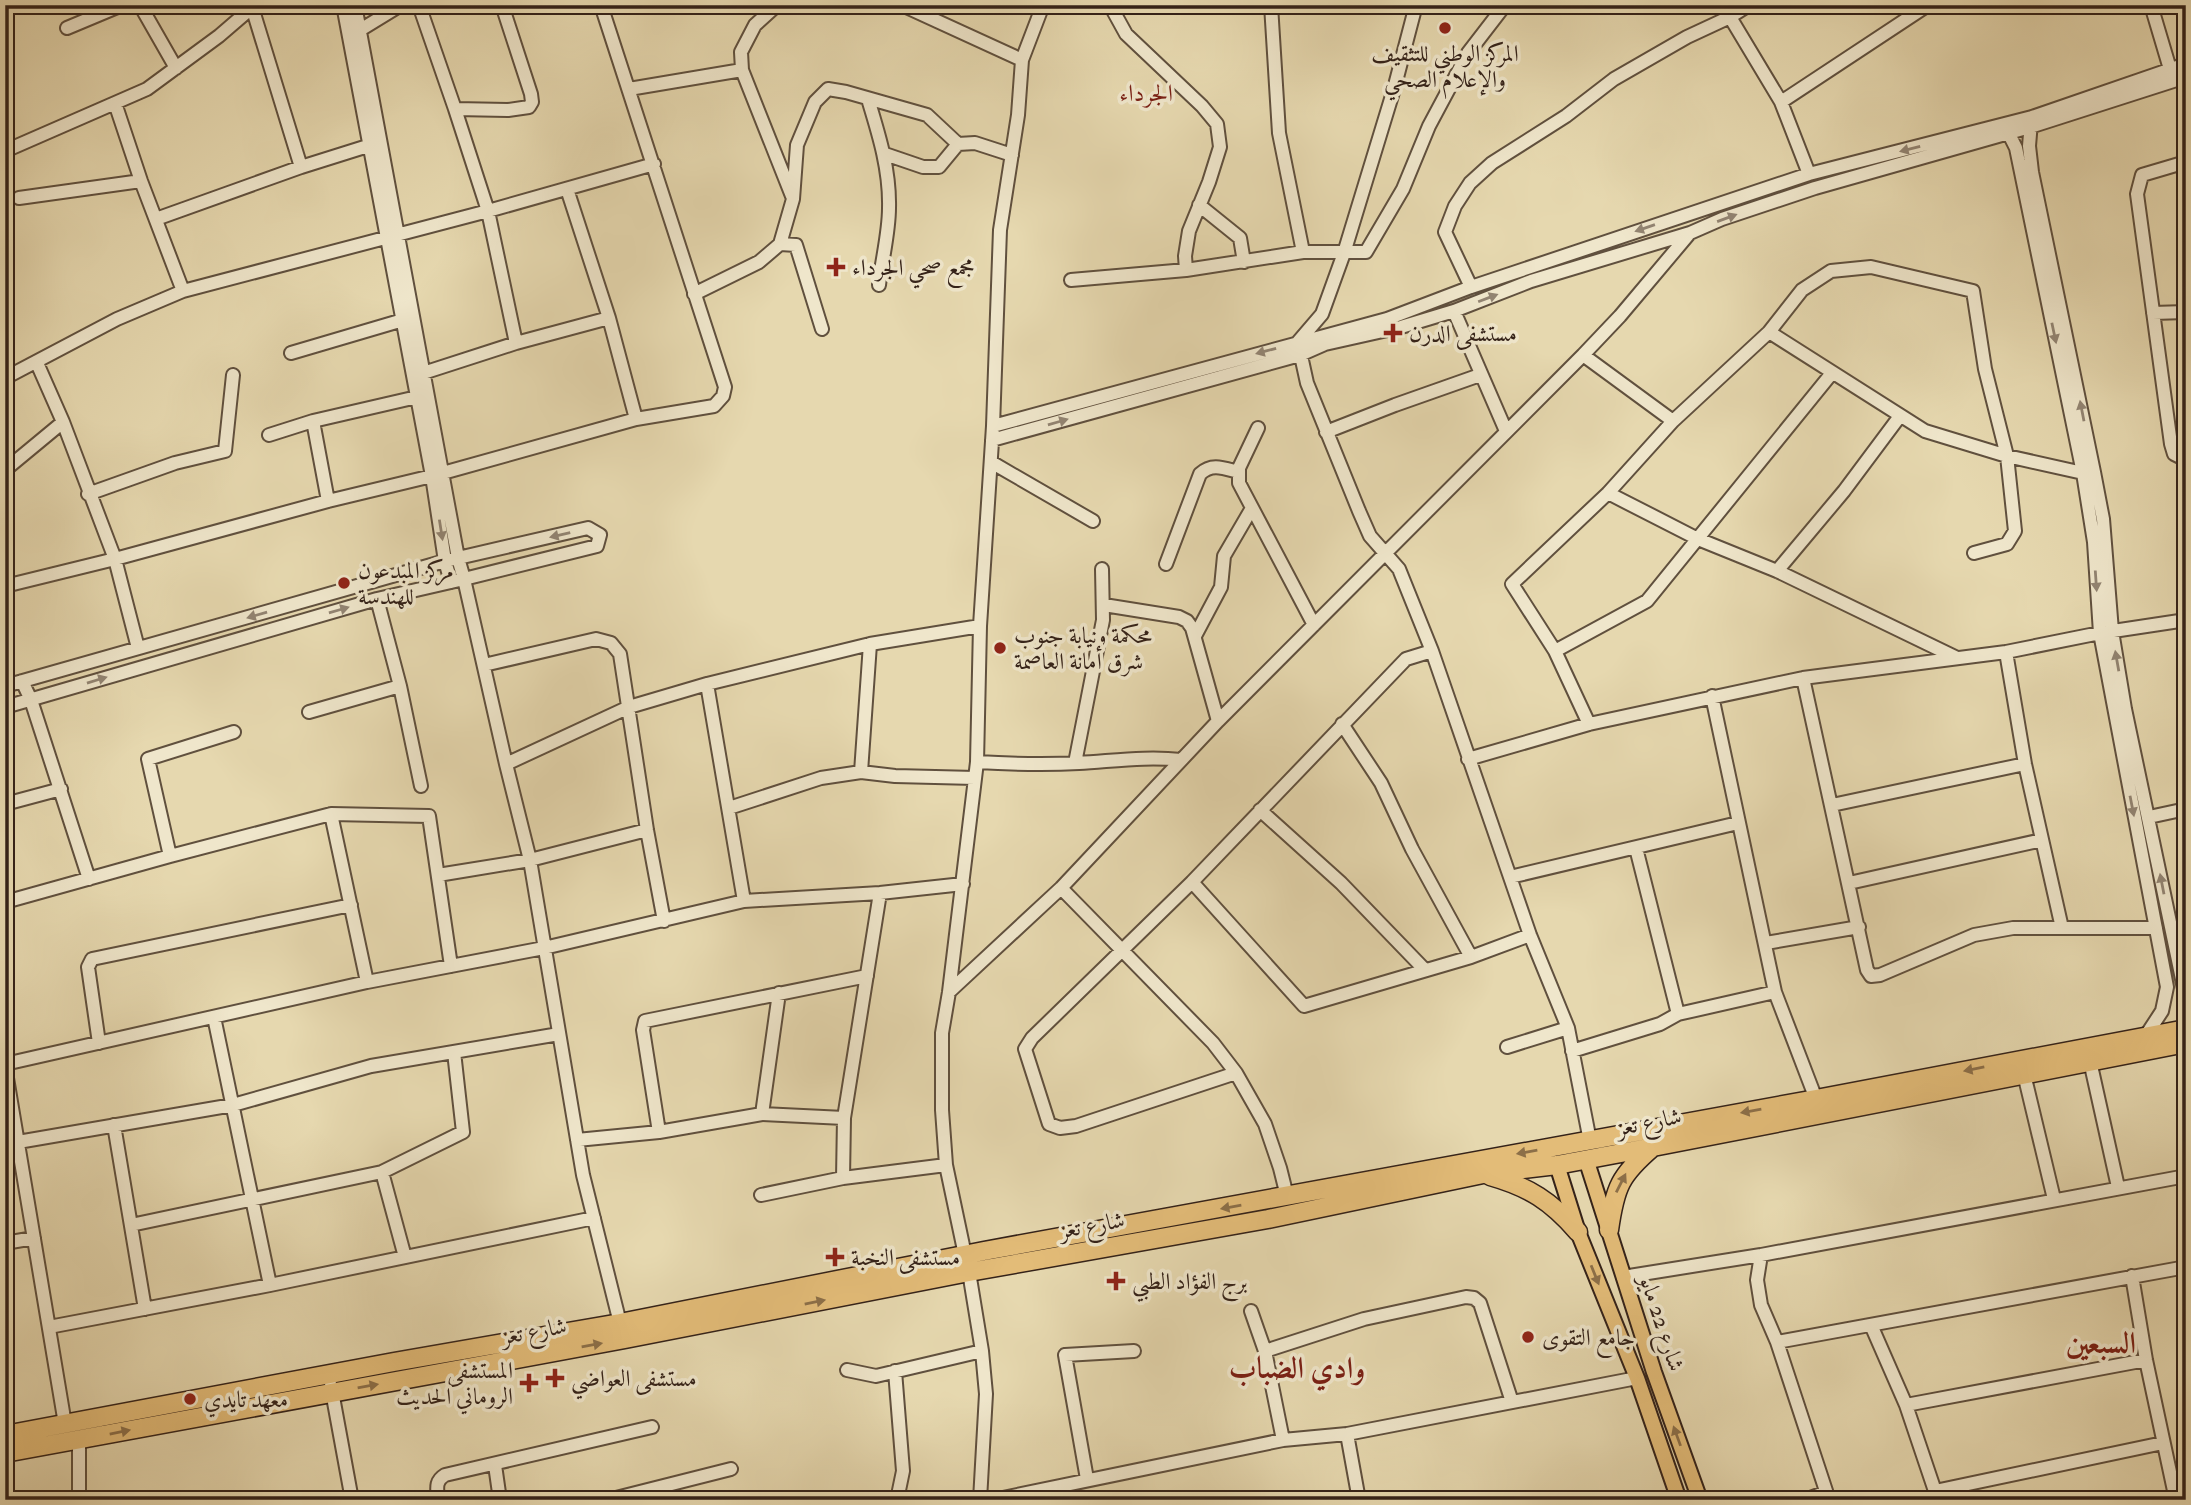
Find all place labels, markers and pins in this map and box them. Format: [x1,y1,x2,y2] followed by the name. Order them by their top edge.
[1437,20,1453,36] marker: المركز الوطني للتثقيف والإعلام الصحي
[1371,39,1519,101] place label: المركز الوطني للتثقيف والإعلام الصحي
[852,253,975,289] place label: مجمع صحي الجرداء
[826,257,846,277] marker: مجمع صحي الجرداء
[1409,319,1517,350] place label: مستشفى الدرن
[1383,323,1403,343] marker: مستشفى الدرن
[358,556,454,611] place label: مركز المبدعون للهندسة
[336,575,352,591] marker: مركز المبدعون للهندسة
[1014,621,1152,677] place label: محكمة ونيابة جنوب شرق أمانة العاصمة
[992,640,1008,656] marker: محكمة ونيابة جنوب شرق أمانة العاصمة
[851,1243,960,1274] place label: مستشفى النخبة
[825,1247,845,1267] marker: مستشفى النخبة
[1132,1267,1247,1302] place label: برج الفؤاد الطبي
[1106,1271,1126,1291] marker: برج الفؤاد الطبي
[1542,1323,1635,1358] place label: جامع التقوى
[1520,1329,1536,1345] marker: جامع التقوى
[396,1356,513,1415] place label: المستشفى الروماني الحديث
[571,1364,697,1400] place label: مستشفى العواضي
[545,1368,565,1388] marker: مستشفى العواضي
[519,1373,539,1393] marker: المستشفى الروماني الحديث
[204,1385,288,1418] place label: معهد تايدي
[182,1391,198,1407] marker: معهد تايدي

